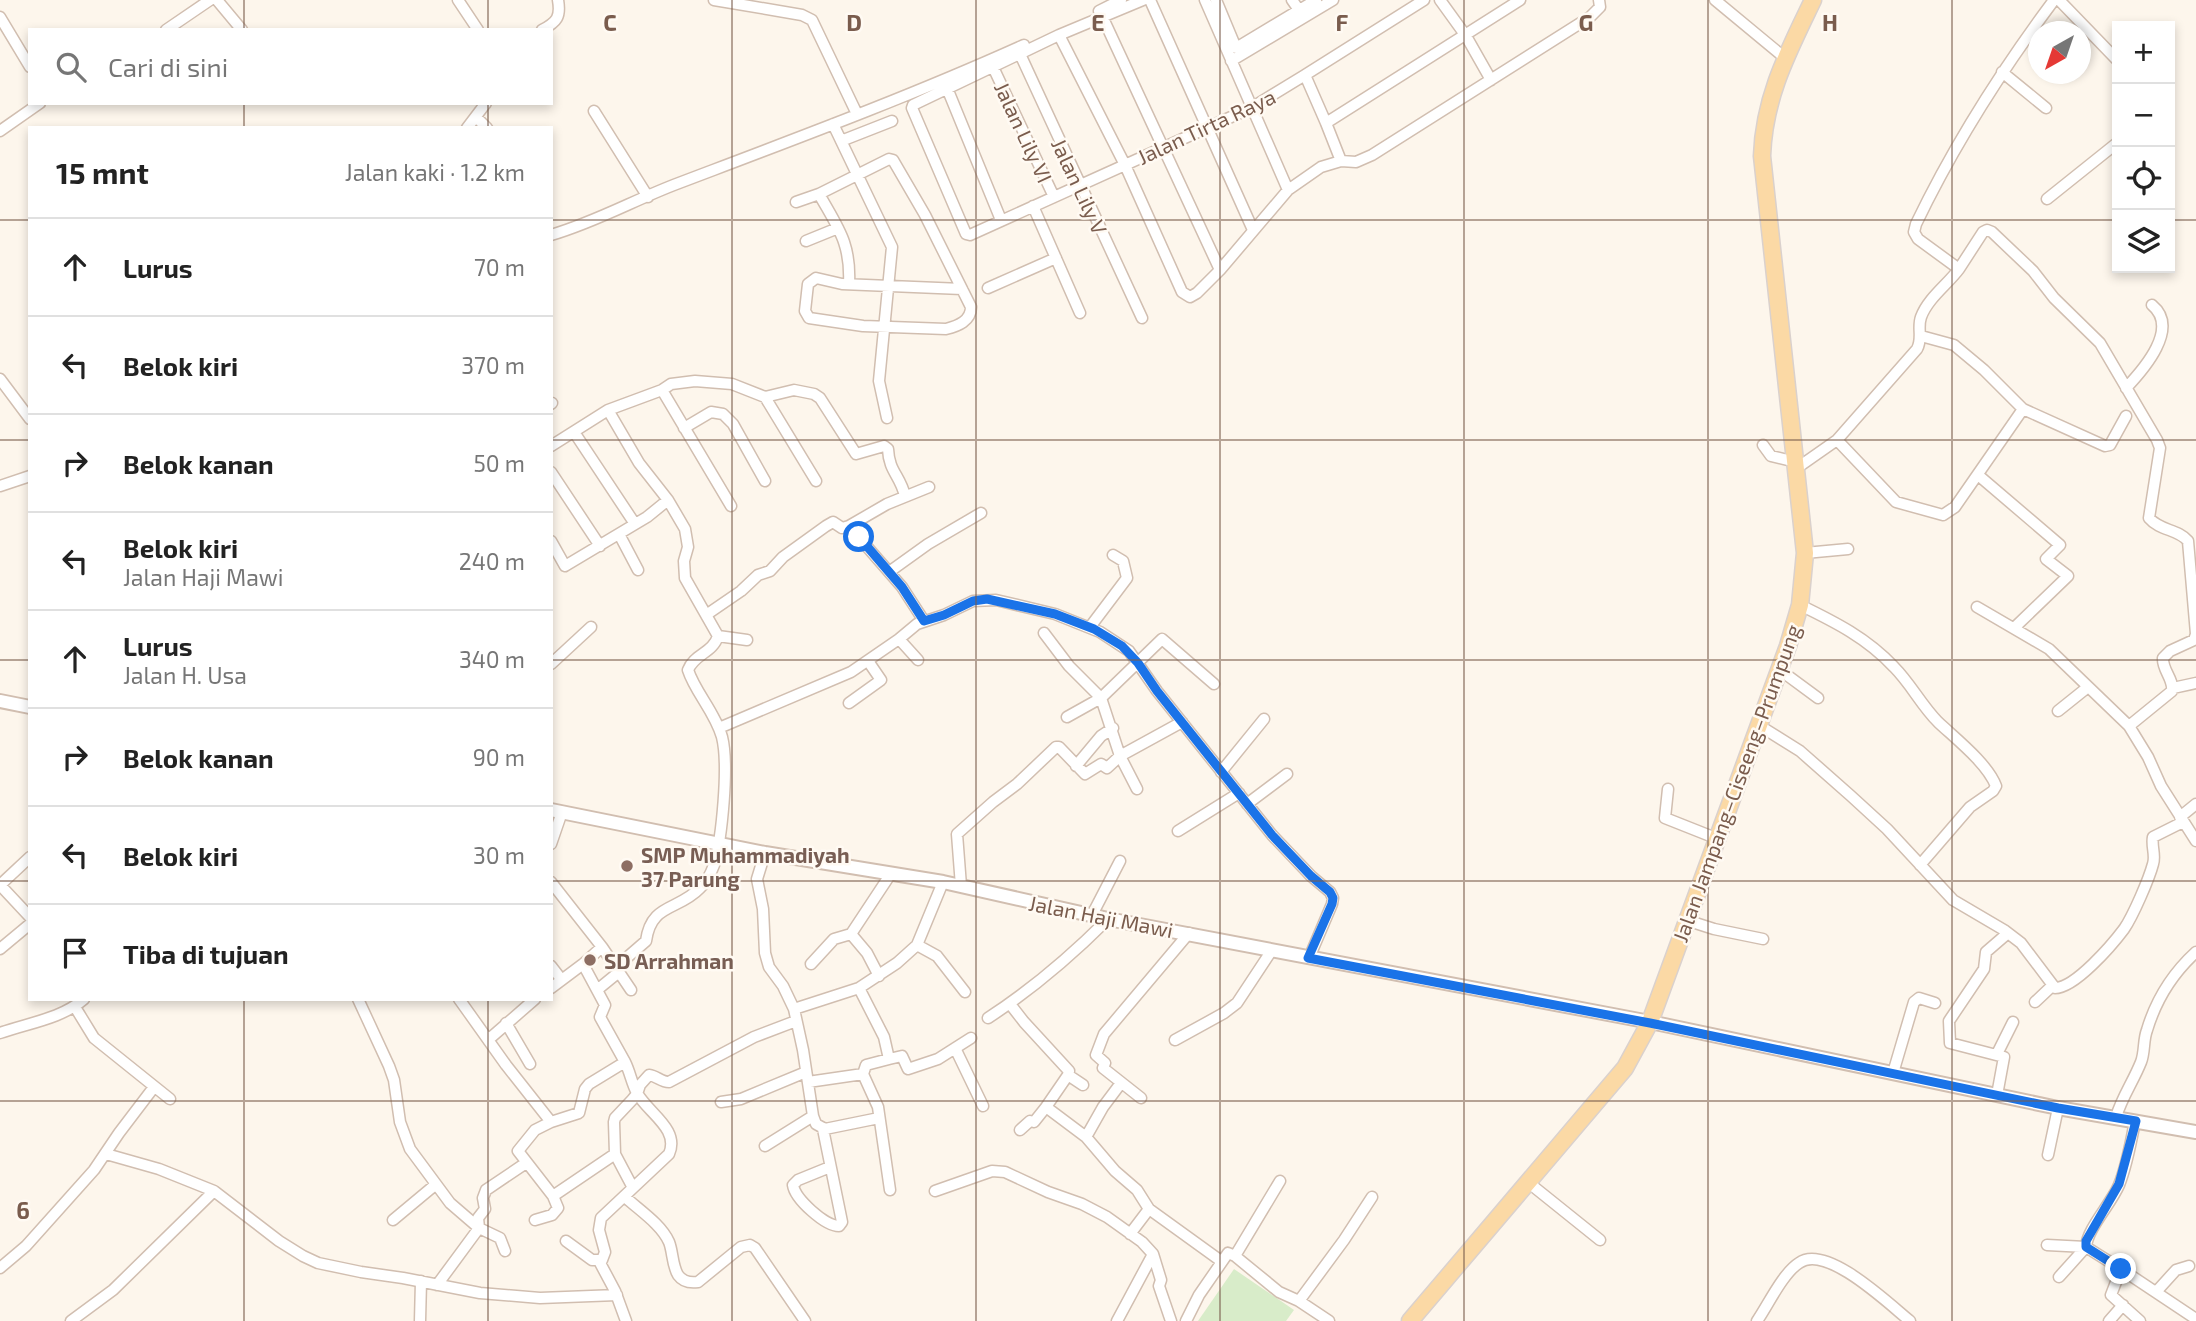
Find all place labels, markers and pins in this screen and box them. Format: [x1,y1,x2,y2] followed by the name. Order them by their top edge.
[641,842,850,891] place label: SMP Muhammadiyah 37 Parung
[619,858,635,874] marker: SMP Muhammadiyah 37 Parung
[604,948,734,973] place label: SD Arrahman
[582,952,598,968] marker: SD Arrahman

